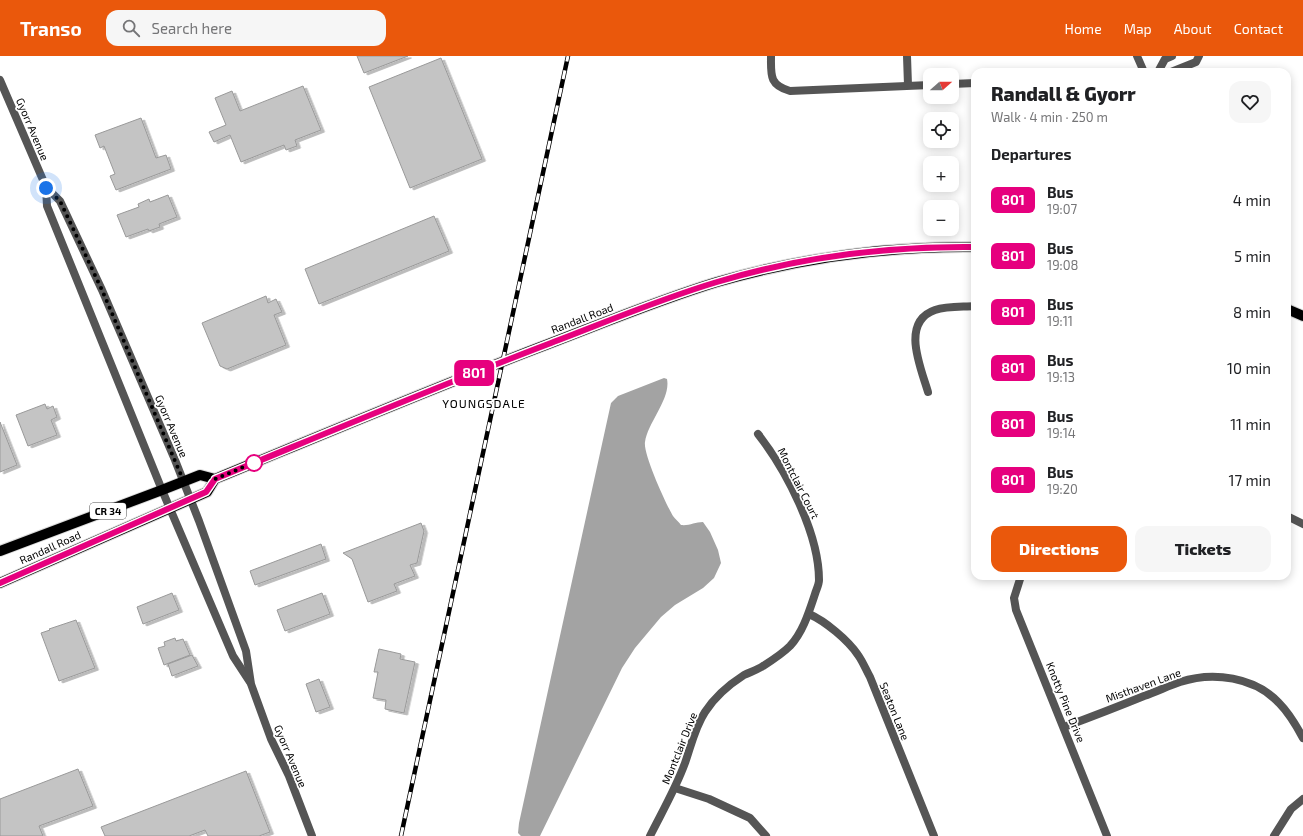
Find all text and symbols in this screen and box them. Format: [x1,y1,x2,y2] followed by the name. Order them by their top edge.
[106,10,386,46] search box
[20,17,82,40] text: Transo
[120,17,142,39] icon: search
[152,19,232,37] text: Search here
[1065,20,1102,37] text: Home
[1124,20,1152,37] text: Map
[1174,20,1212,37] text: About
[1234,20,1283,37] text: Contact
[923,68,959,104] north arrow
[923,68,959,236] map controls
[1229,81,1271,123] button: heart
[991,82,1136,105] text: Randall & Gyorr
[14,96,52,162] street label: Gyorr Avenue
[991,109,1108,125] text: Walk · 4 min · 250 m
[923,112,959,148] button: locate
[991,145,1071,163] text: Departures
[923,156,959,192] button: +
[36,178,56,198] your location
[1047,183,1073,201] text: Bus
[1001,191,1025,208] text: 801
[1233,191,1271,209] text: 4 min
[923,200,959,236] button: −
[1047,201,1077,217] text: 19:07
[1047,239,1073,257] text: Bus
[1001,247,1025,264] text: 801
[1234,247,1271,265] text: 5 min
[1047,257,1078,273] text: 19:08
[1047,295,1073,313] text: Bus
[549,300,615,336] street label: Randall Road
[1001,303,1025,320] text: 801
[1233,303,1271,321] text: 8 min
[1047,313,1073,329] text: 19:11
[1047,351,1073,369] text: Bus
[1001,359,1025,376] text: 801
[1227,359,1271,377] text: 10 min
[451,360,497,386] line badge: 801
[462,364,486,381] text: 801
[1047,369,1075,385] text: 19:13
[153,393,191,459] street label: Gyorr Avenue
[442,396,526,410] district label: YOUNGSDALE
[1047,407,1073,425] text: Bus
[1001,415,1025,432] text: 801
[1230,415,1271,433] text: 11 min
[1047,425,1076,441] text: 19:14
[776,445,822,521] street label: Montclair Court
[245,454,263,472] unlabelled marker
[1047,463,1073,481] text: Bus
[1001,471,1025,488] text: 801
[1228,471,1271,489] text: 17 min
[1047,481,1078,497] text: 19:20
[90,503,126,519] road number: CR 34
[991,526,1127,572] button: Directions
[1135,526,1271,572] button: Tickets
[17,528,83,566] street label: Randall Road
[1044,660,1088,744] street label: Knotty Pine Drive
[1104,665,1182,705] street label: Misthaven Lane
[877,680,913,742] street label: Seaton Lane
[659,710,699,786] street label: Montclair Drive
[272,723,310,789] street label: Gyorr Avenue

